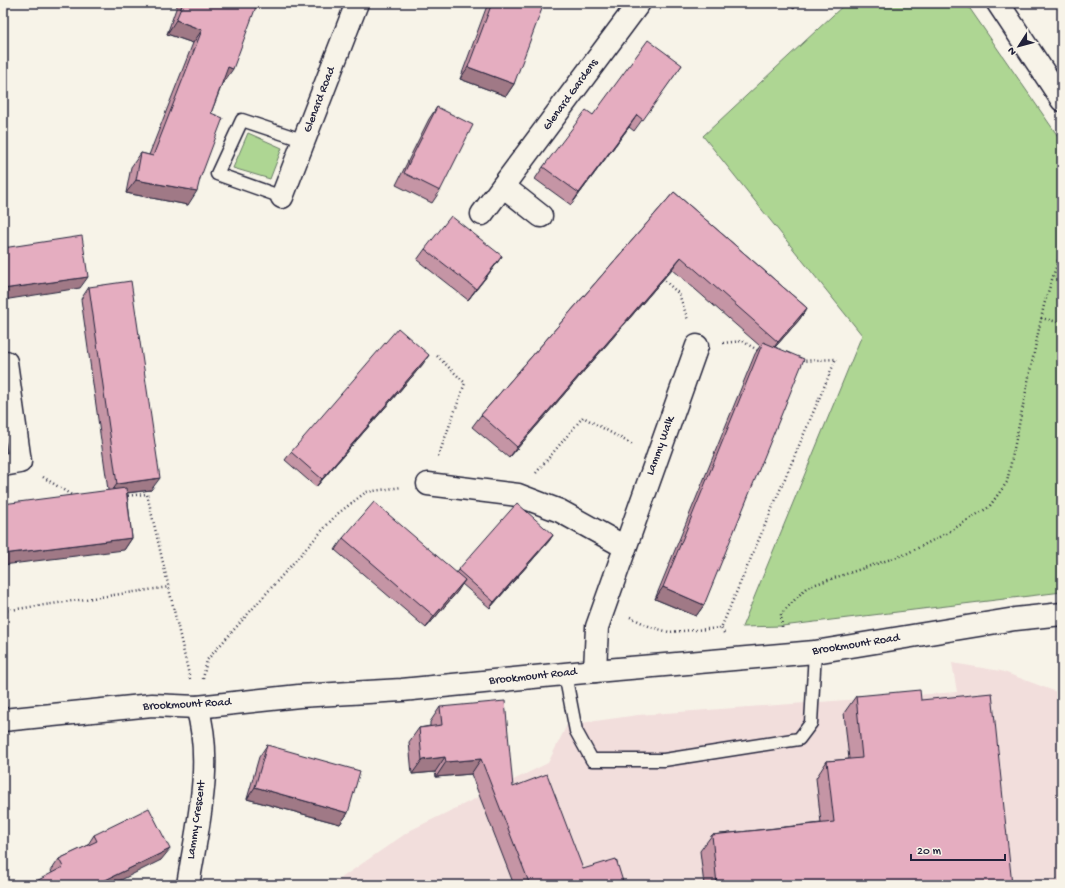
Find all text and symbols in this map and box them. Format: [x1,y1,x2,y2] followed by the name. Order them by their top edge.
[999,26,1039,66] north arrow
[1006,44,1019,57] text: N
[540,56,602,133] street label: Glenard Gardens
[301,64,339,135] street label: Glenard Road
[644,413,679,477] street label: Lammy Walk
[810,631,902,659] street label: Brookmount Road
[487,665,579,689] street label: Brookmount Road
[142,696,232,714] street label: Brookmount Road
[185,779,210,860] street label: Lammy Crescent
[911,836,1005,862] scale bar
[917,845,942,859] text: 20 m

